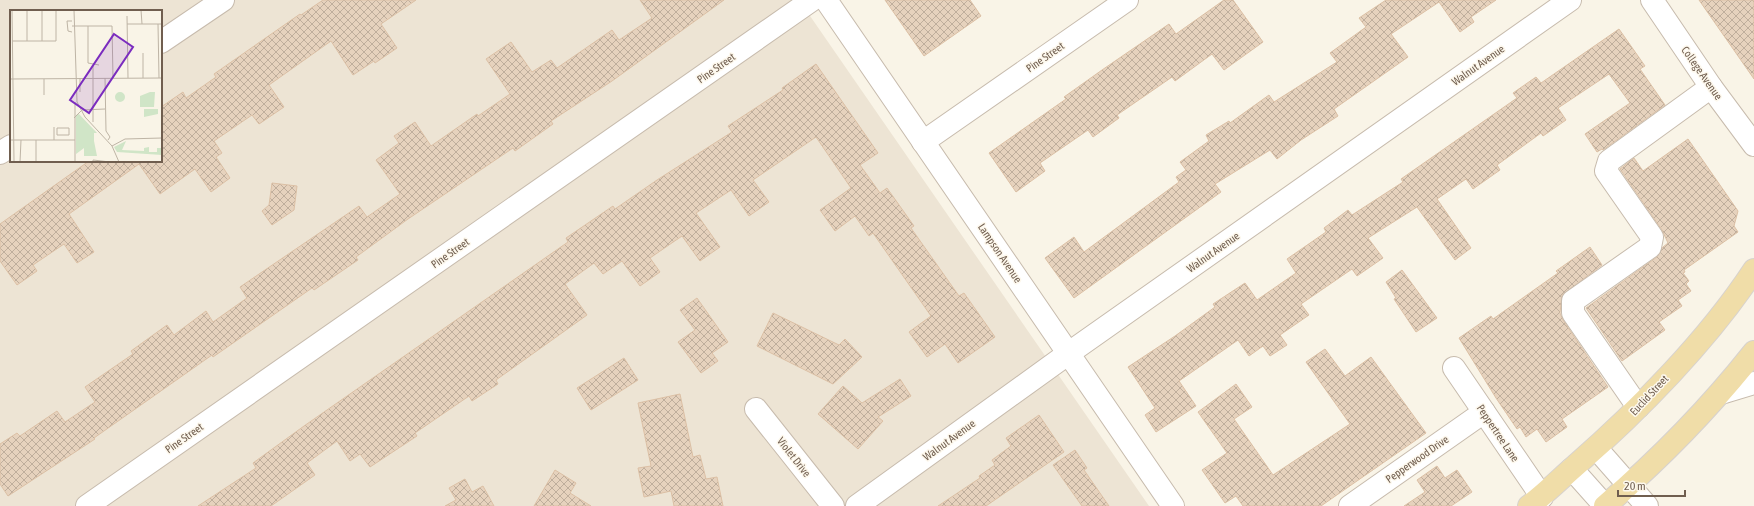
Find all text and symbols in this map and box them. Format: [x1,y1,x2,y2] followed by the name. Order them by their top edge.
[10,10,162,162] inset map
[1024,40,1066,74] street label: Pine Street
[1449,42,1507,88] street label: Walnut Avenue
[1679,44,1725,102] street label: College Avenue
[695,51,737,85] street label: Pine Street
[976,221,1024,285] street label: Lampson Avenue
[1184,229,1242,275] street label: Walnut Avenue
[429,236,471,270] street label: Pine Street
[1627,372,1671,418] street label: Euclid Street
[1474,402,1522,464] street label: Peppertree Lane
[921,417,977,463] street label: Walnut Avenue
[163,421,205,455] street label: Pine Street
[1383,433,1451,485] street label: Pepperwood Drive
[775,435,813,479] street label: Violet Drive
[1618,472,1685,498] scale bar
[1624,479,1646,493] text: 20 m

